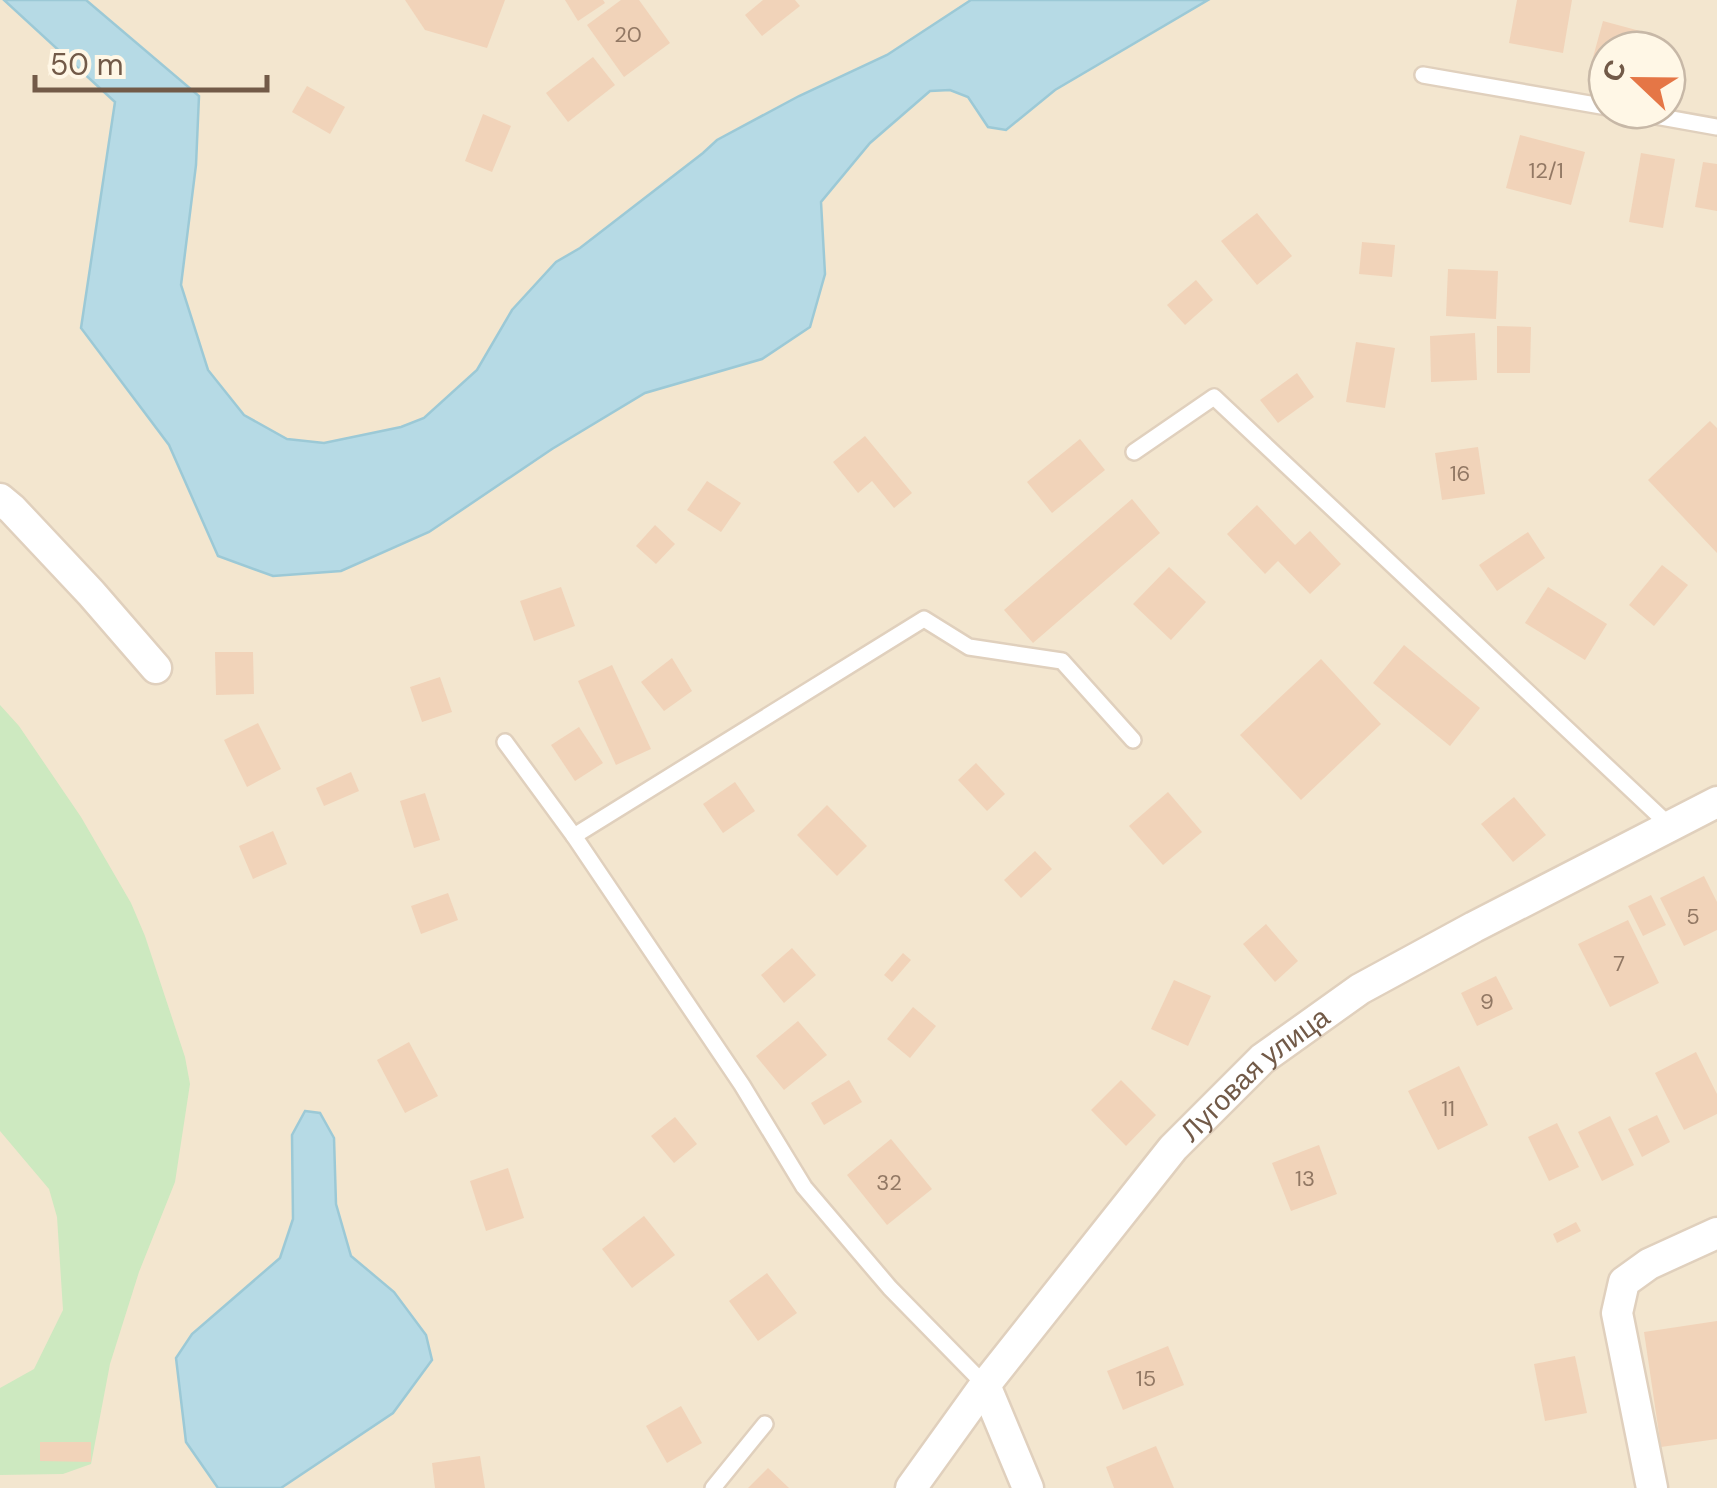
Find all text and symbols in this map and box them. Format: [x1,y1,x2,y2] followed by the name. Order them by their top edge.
[614,20,642,49] house number: 20
[35,30,268,92] scale bar
[1587,30,1687,130] north arrow
[50,45,124,84] text: 50 m
[1593,55,1635,87] text: С
[1528,156,1564,185] house number: 12/1
[1450,459,1470,488] house number: 16
[1686,902,1700,931] house number: 5
[1613,949,1625,978] house number: 7
[1480,987,1494,1016] house number: 9
[1172,998,1337,1150] street label: Луговая улица
[1441,1094,1455,1123] house number: 11
[1295,1164,1315,1193] house number: 13
[876,1168,902,1197] house number: 32
[1136,1364,1156,1393] house number: 15

